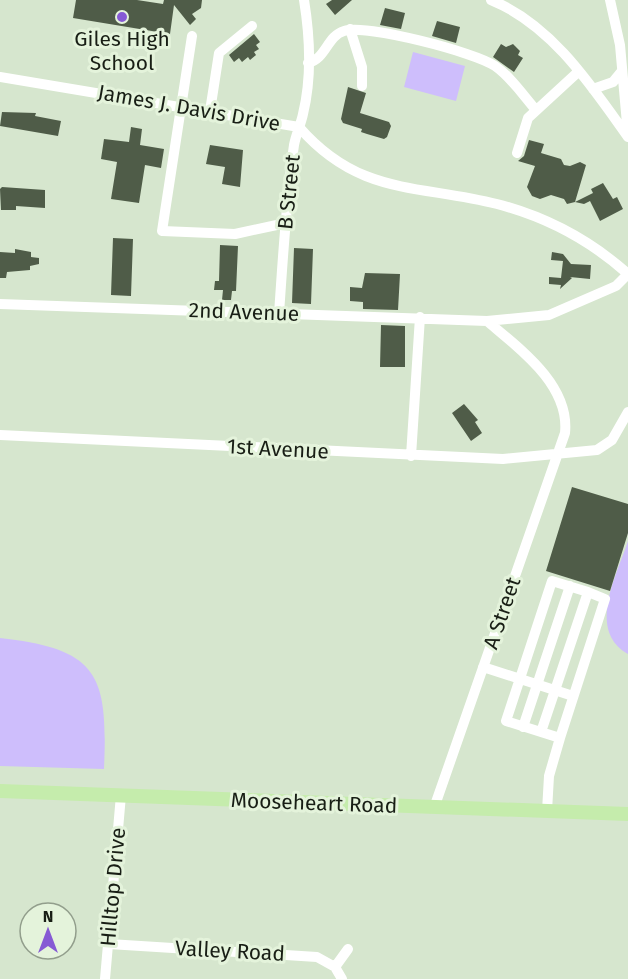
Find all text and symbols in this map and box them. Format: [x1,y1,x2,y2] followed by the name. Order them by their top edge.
[115,10,129,24] marker: Giles High School
[74,26,170,76] place label: Giles High School
[96,79,282,137] street label: James J. Davis Drive
[272,153,306,231] street label: B Street
[188,297,300,327] street label: 2nd Avenue
[227,433,329,465] street label: 1st Avenue
[478,573,527,652] street label: A Street
[230,787,398,819] street label: Mooseheart Road
[95,826,131,948] street label: Hilltop Drive
[18,901,78,961] north arrow
[43,907,53,926] text: N
[174,935,286,967] street label: Valley Road

